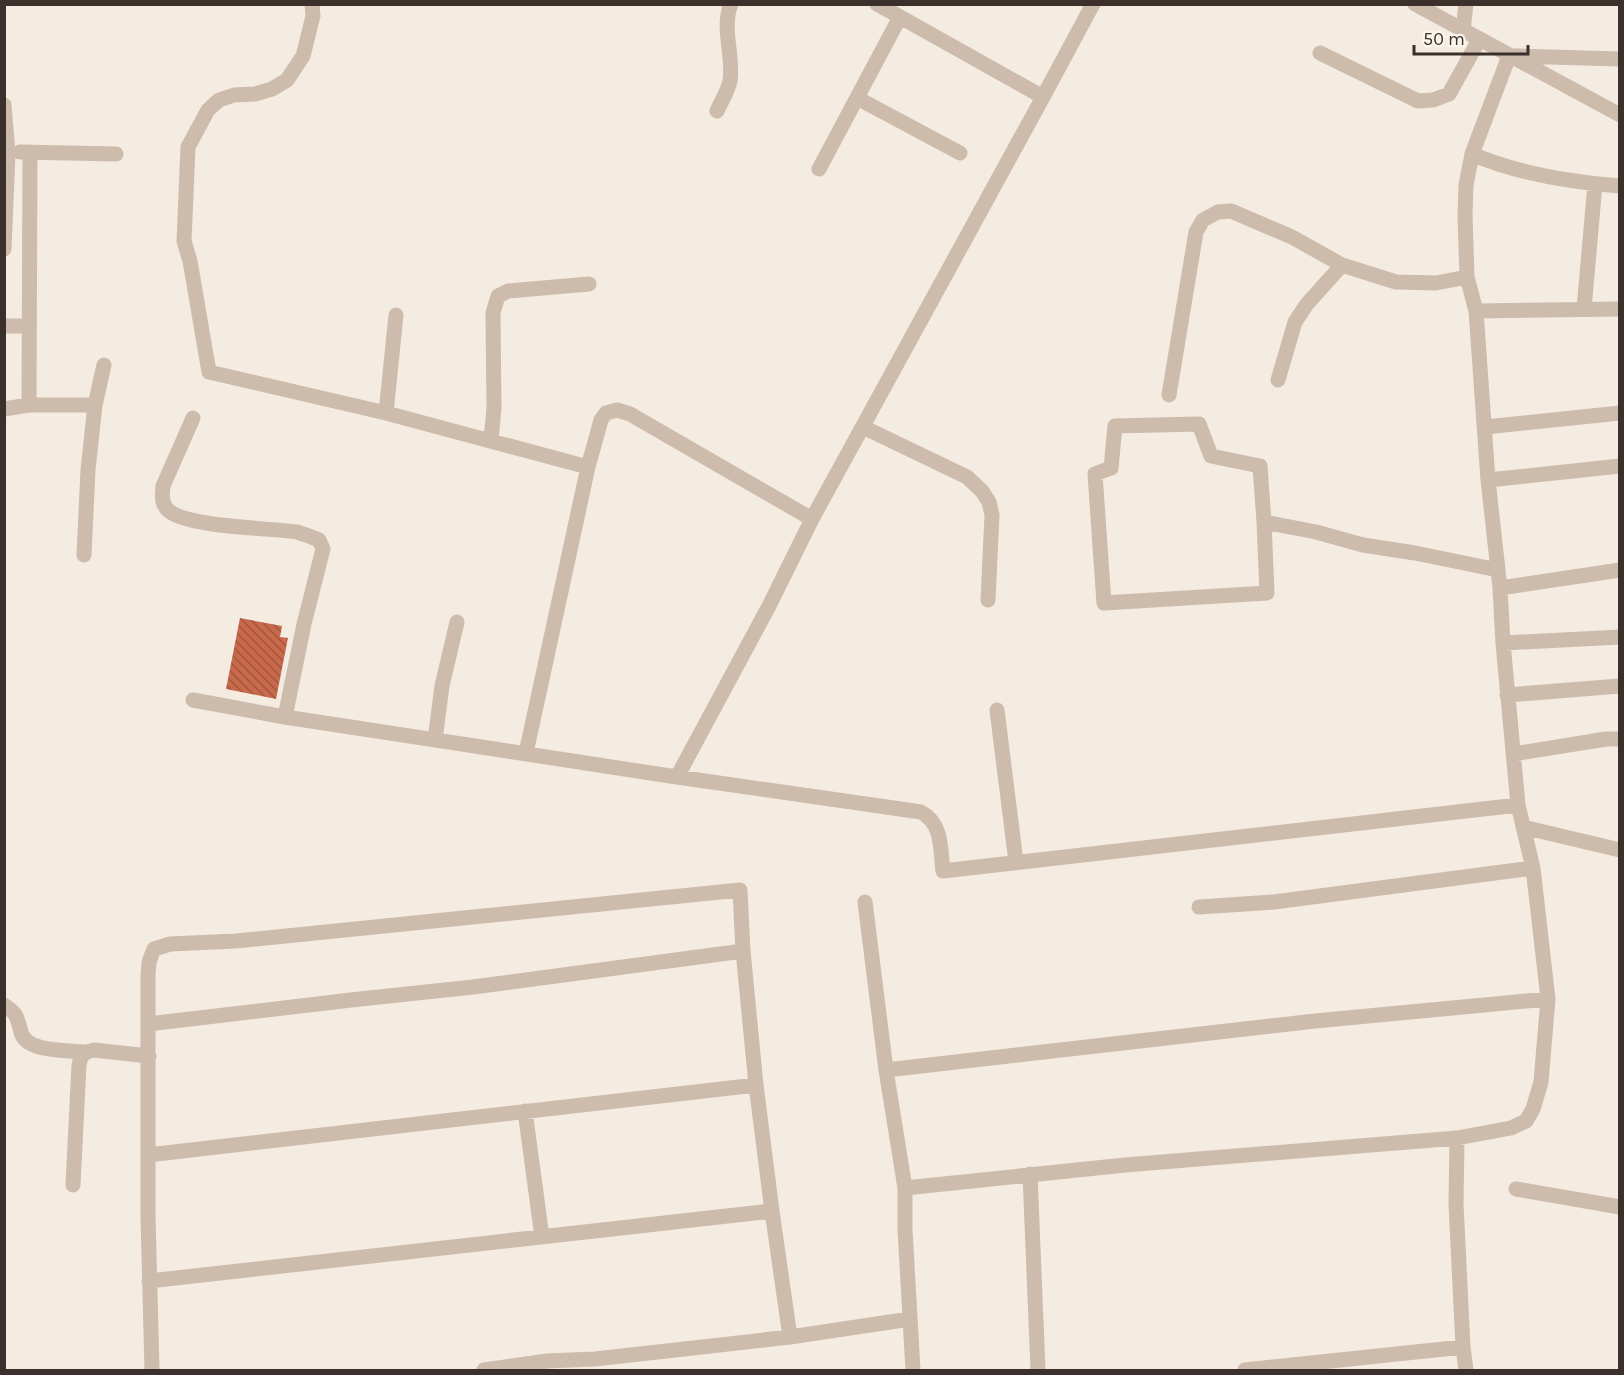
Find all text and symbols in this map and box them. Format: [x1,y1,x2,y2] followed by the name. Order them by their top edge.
[1414,18,1528,56] scale bar
[1423,28,1465,50] text: 50 m

